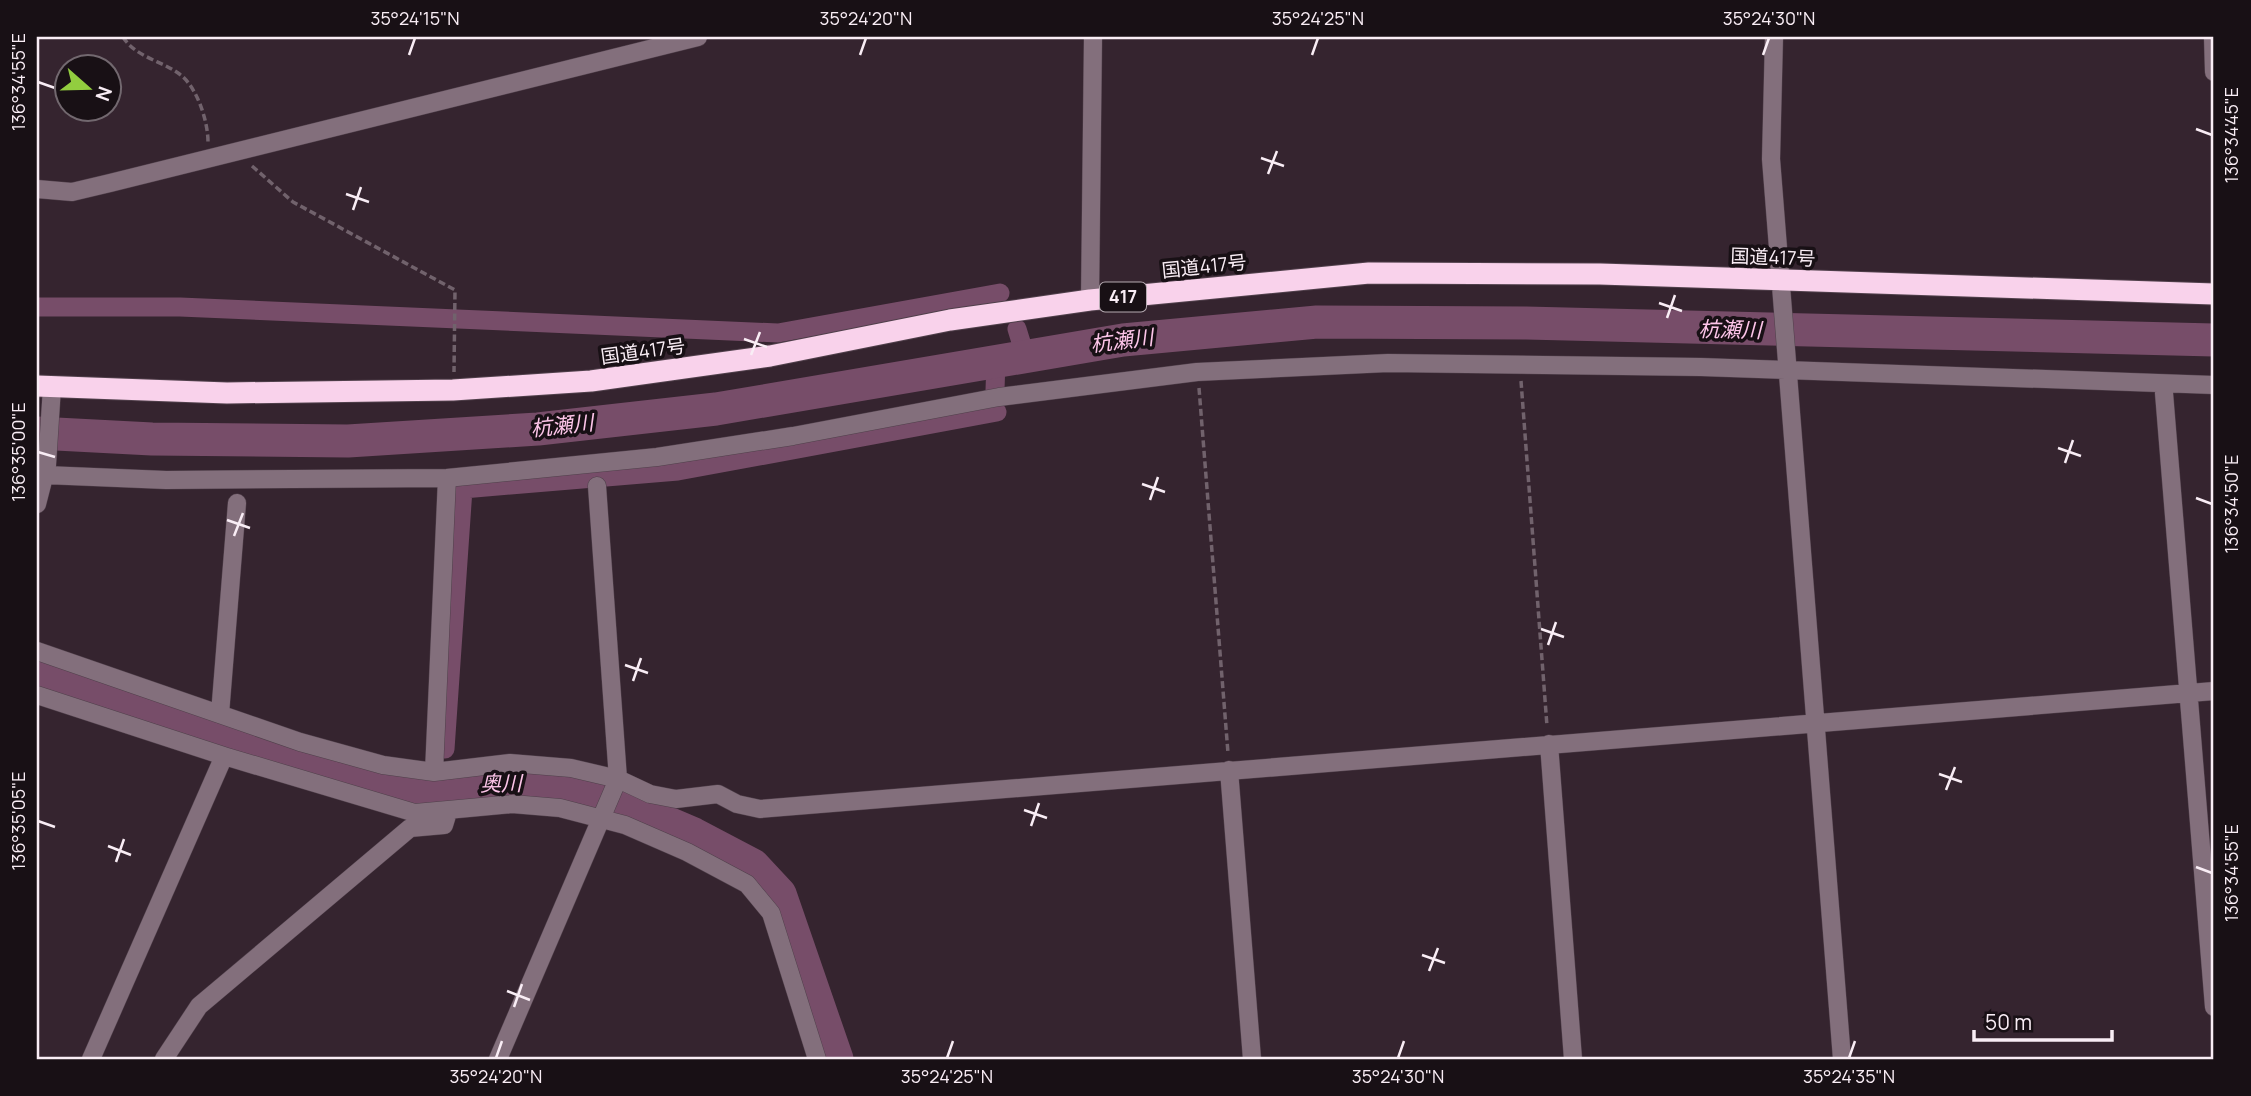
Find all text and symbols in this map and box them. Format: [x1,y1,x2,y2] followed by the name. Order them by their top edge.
[370,6,460,30] text: 35°24'15"N
[820,6,912,30] text: 35°24'20"N
[1272,6,1364,30] text: 35°24'25"N
[1723,6,1815,30] text: 35°24'30"N
[6,33,30,131] text: 136°34'55"E
[52,52,122,122] north arrow
[89,83,119,105] text: N
[2219,87,2243,183] text: 136°34'45"E
[1730,243,1816,271] street label: 国道417号
[1160,249,1248,283] street label: 国道417号
[1100,282,1146,312] road number: 417
[1698,314,1764,344] water label: 杭瀬川
[1089,322,1157,358] water label: 杭瀬川
[599,332,687,370] street label: 国道417号
[6,402,30,502] text: 136°35'00"E
[529,408,597,442] water label: 杭瀬川
[2219,455,2243,553] text: 136°34'50"E
[480,769,524,797] water label: 奥川
[6,771,30,871] text: 136°35'05"E
[2219,824,2243,922] text: 136°34'55"E
[1974,998,2113,1042] scale bar
[1985,1008,2032,1036] text: 50 m
[450,1064,542,1088] text: 35°24'20"N
[901,1064,993,1088] text: 35°24'25"N
[1352,1064,1444,1088] text: 35°24'30"N
[1803,1064,1895,1088] text: 35°24'35"N

